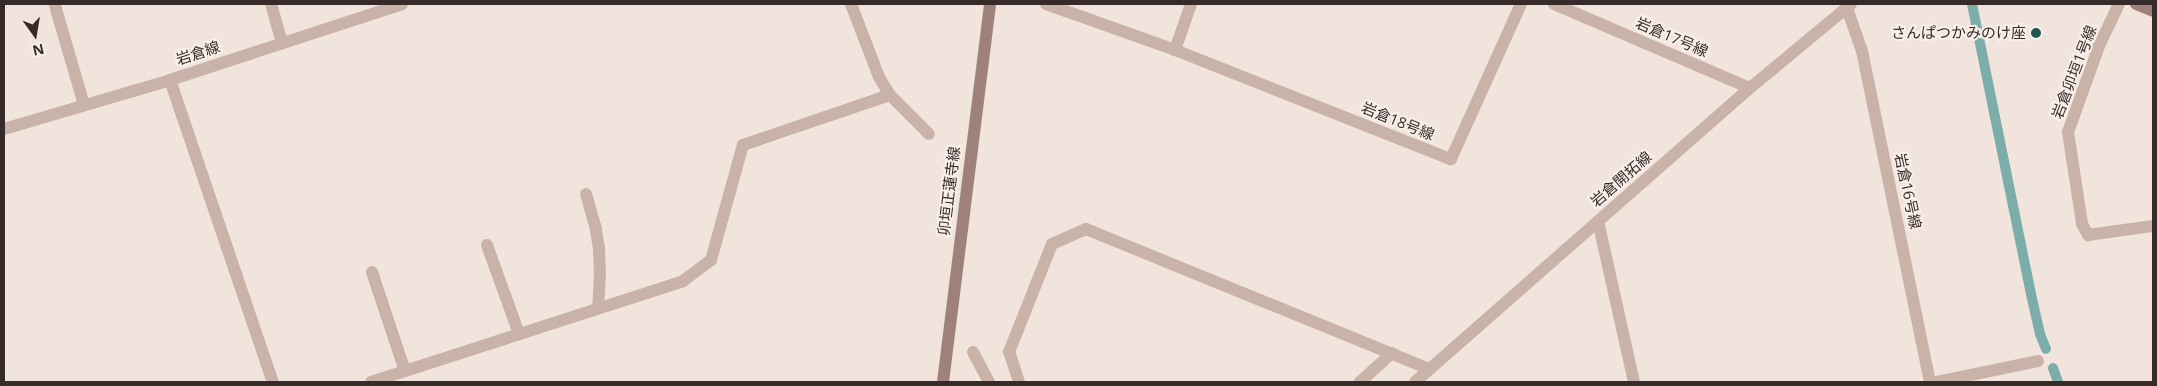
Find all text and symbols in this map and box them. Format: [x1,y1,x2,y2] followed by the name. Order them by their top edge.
[10,10,60,60] north arrow
[1633,14,1711,60] street label: 岩倉17号線
[2048,23,2100,121] street label: 岩倉卯垣1号線
[1891,24,2026,42] place label: さんぱつかみのけ座
[2030,27,2042,39] marker: さんぱつかみのけ座
[174,37,222,69] street label: 岩倉線
[31,40,46,61] text: N
[1359,98,1437,144] street label: 岩倉18号線
[935,145,963,237] street label: 卯垣正蓮寺線
[1587,148,1655,210] street label: 岩倉開拓線
[1891,151,1925,231] street label: 岩倉16号線

